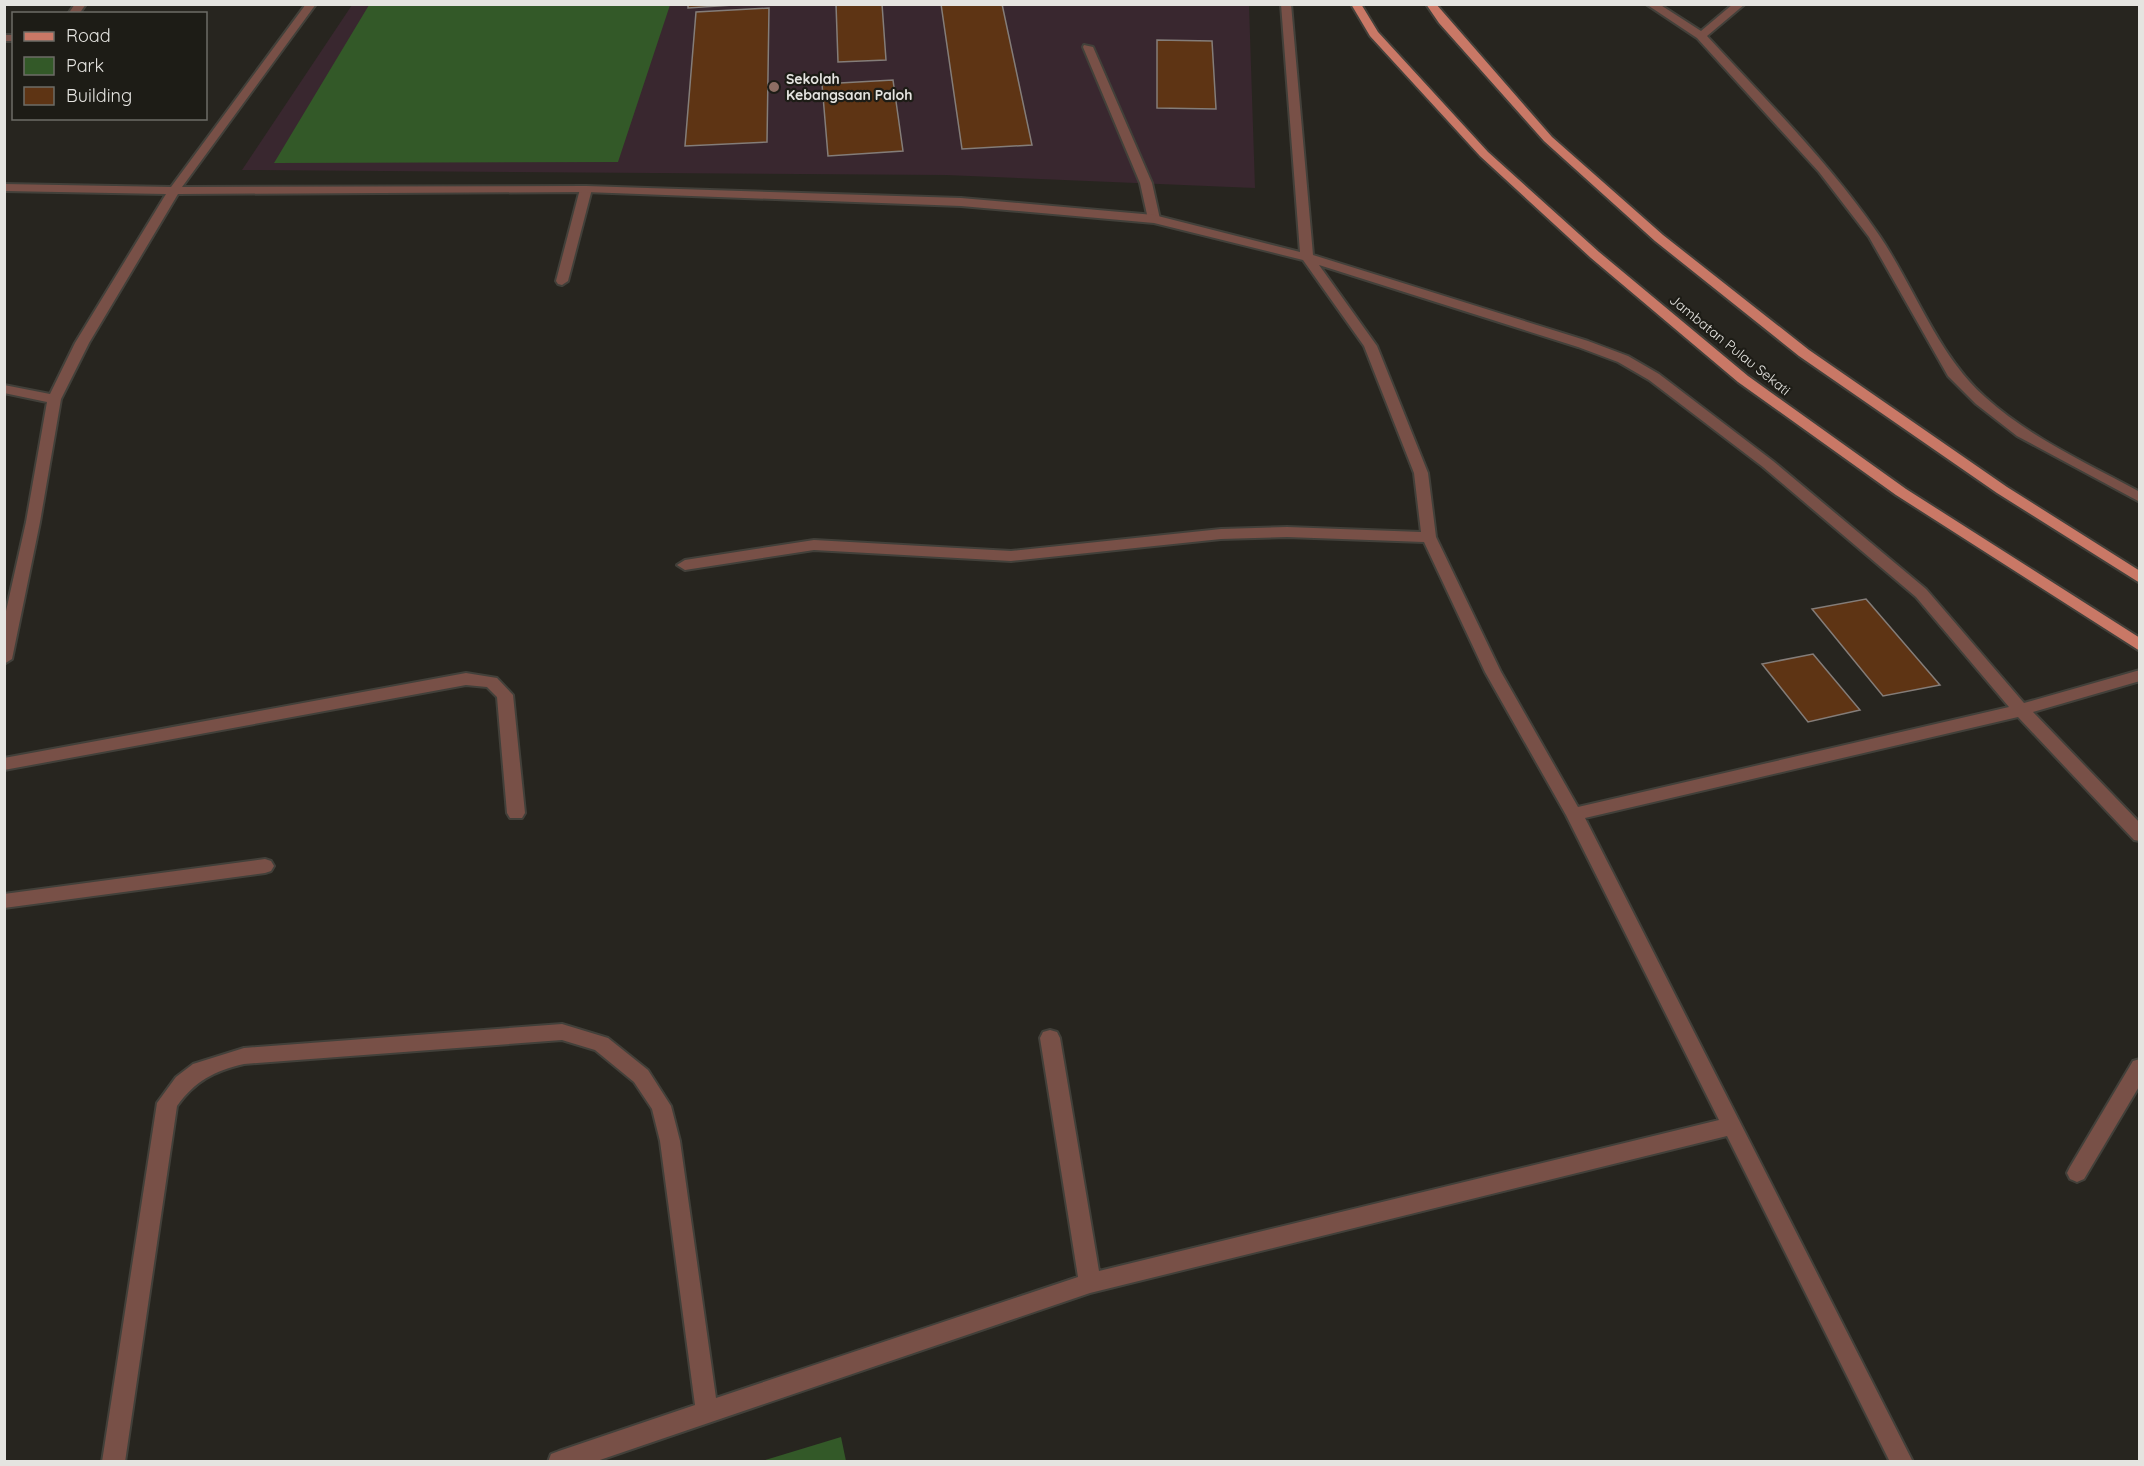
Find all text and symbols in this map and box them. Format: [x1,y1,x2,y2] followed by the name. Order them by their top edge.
[12,12,207,120] legend
[66,24,111,47] text: Road
[66,54,104,77] text: Park
[786,70,912,104] place label: Sekolah Kebangsaan Paloh
[767,80,781,94] marker: Sekolah Kebangsaan Paloh
[66,84,132,107] text: Building
[1666,291,1794,399] street label: Jambatan Pulau Sekati

